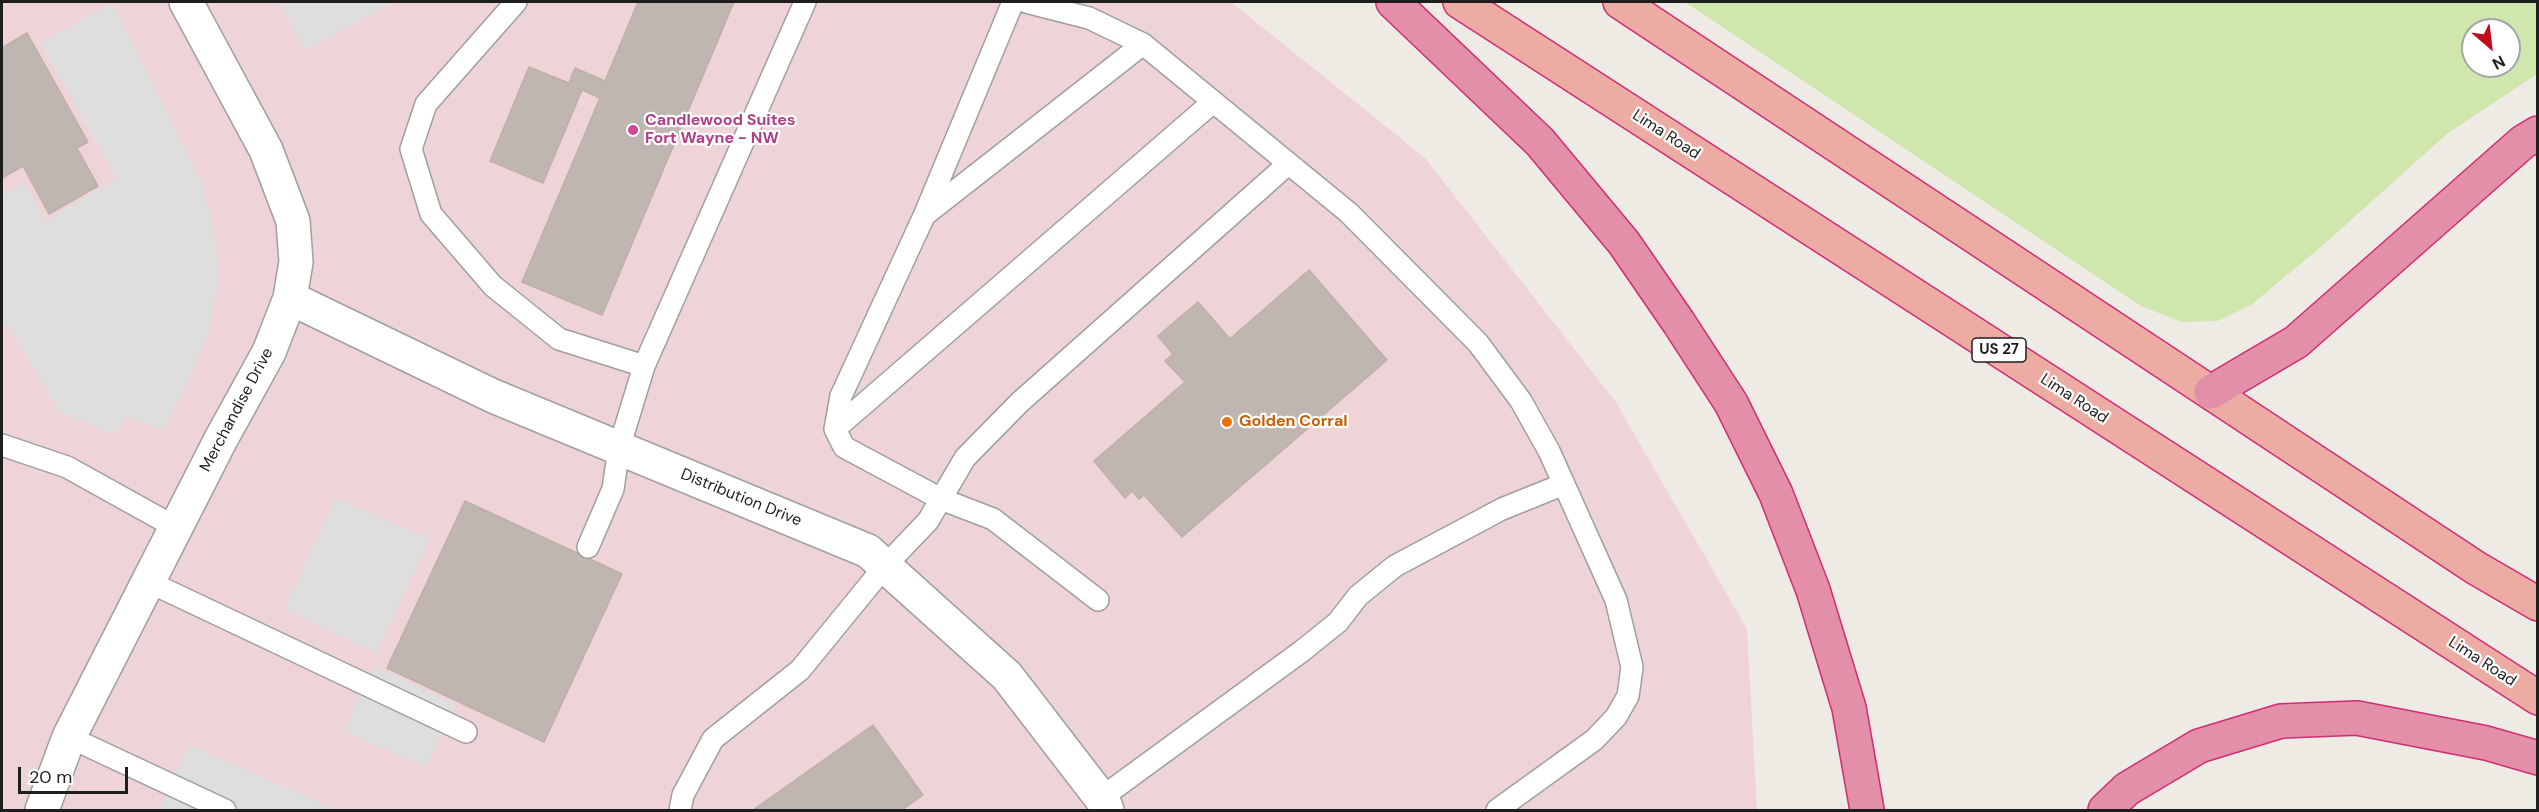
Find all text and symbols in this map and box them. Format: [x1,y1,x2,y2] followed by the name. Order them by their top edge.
[2461,18,2521,78] north arrow
[2489,51,2509,75] text: N
[1629,106,1703,164] street label: Lima Road
[645,111,795,149] place label: Candlewood Suites Fort Wayne - NW
[626,123,640,137] marker: Candlewood Suites Fort Wayne - NW
[1972,338,2026,362] road number: US 27
[196,345,278,475] street label: Merchandise Drive
[2037,370,2111,428] street label: Lima Road
[1239,412,1348,432] place label: Golden Corral
[1220,415,1234,429] marker: Golden Corral
[678,465,804,531] street label: Distribution Drive
[2445,633,2519,691] street label: Lima Road
[21,755,130,793] scale bar
[29,765,72,789] text: 20 m

